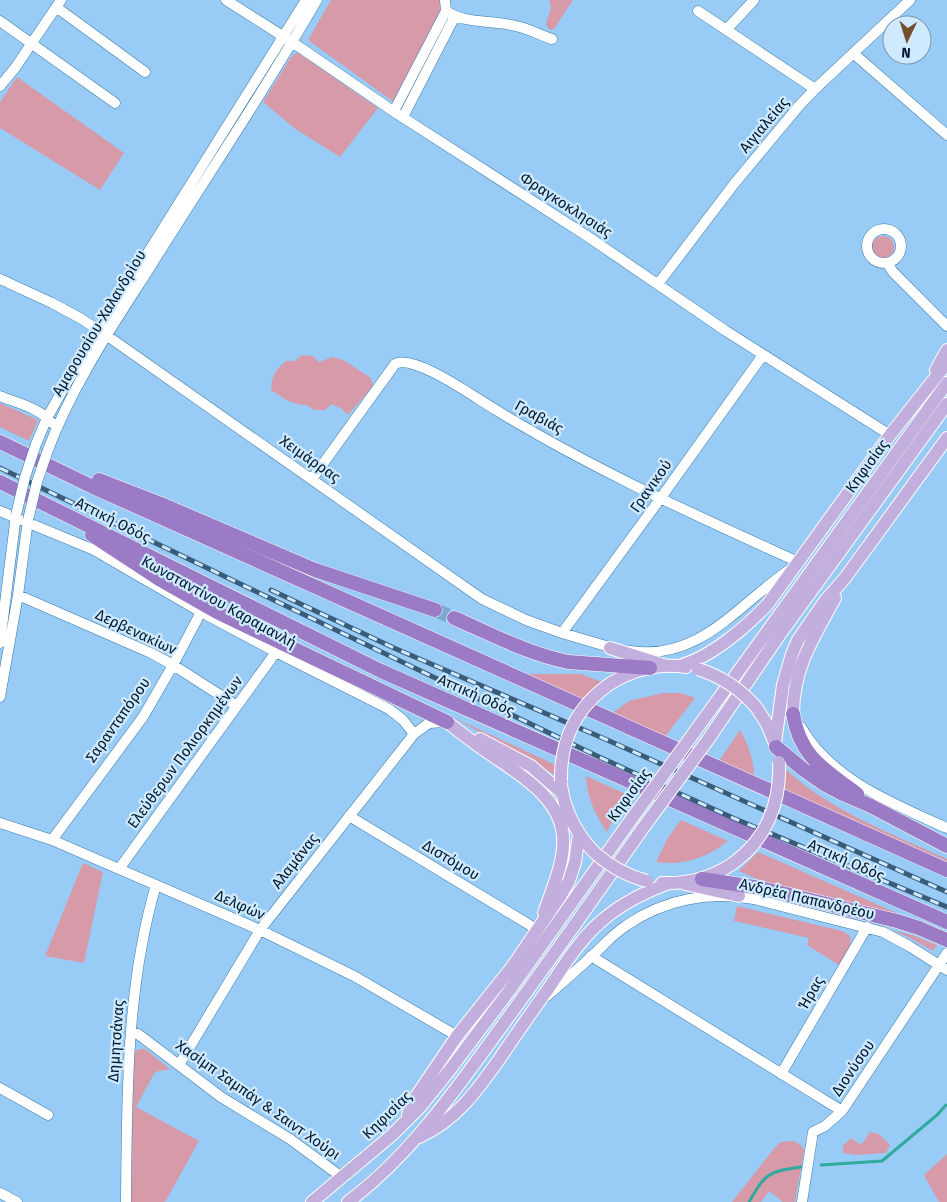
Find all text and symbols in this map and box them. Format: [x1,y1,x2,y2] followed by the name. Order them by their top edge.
[882,15,932,65] north arrow
[901,44,911,61] text: N
[735,93,793,157] street label: Αιγιαλείας
[516,168,616,242] street label: Φραγκοκλησιάς
[48,247,150,399] street label: Αμαρουσίου-Χαλανδρίου
[512,396,566,438] street label: Γραβιάς
[276,432,344,486] street label: Χειμάρρας
[842,436,892,496] street label: Κηφισίας
[626,456,676,516] street label: Γρανικού
[72,493,154,547] street label: Αττική Οδός
[138,552,300,652] street label: Κωνσταντίνου Καραμανλή
[93,605,180,659] street label: Δερβενακίων
[435,670,517,720] street label: Αττική Οδός
[124,672,247,832] street label: Ελεύθερων Πολιορκημένων
[82,674,154,766] street label: Σαρανταπόρου
[604,765,654,825] street label: Κηφισίας
[268,830,322,892] street label: Αλαμάνας
[805,835,887,885] street label: Αττική Οδός
[419,836,483,884] street label: Διστόμου
[738,875,876,923] street label: Ανδρέα Παπανδρέου
[212,886,268,924] street label: Δελφών
[794,973,828,1013] street label: Ήρας
[104,999,128,1083] street label: Δημητσάνας
[172,1036,344,1164] street label: Χασίμπ Σαμπάγ & Σαιντ Χούρι
[828,1037,878,1099] street label: Διονύσου
[359,1087,415,1143] street label: Κηφισίας

